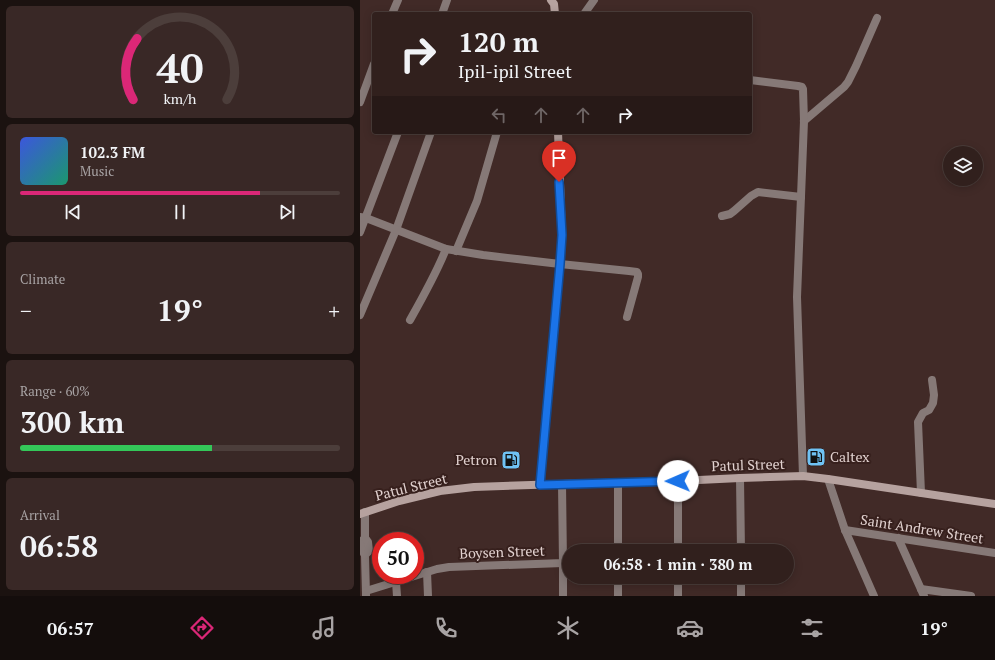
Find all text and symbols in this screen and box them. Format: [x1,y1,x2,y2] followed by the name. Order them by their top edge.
[458,23,539,60] text: 120 m
[392,28,444,80] icon: right
[156,40,204,95] text: 40
[458,59,572,83] text: Ipil-ipil Street
[164,89,197,108] text: km/h
[488,104,510,126] icon: left
[530,104,552,126] icon: ahead
[572,104,594,126] icon: ahead
[614,104,636,126] icon: right
[542,141,576,182] pin
[80,142,145,162] text: 102.3 FM
[943,146,983,186] map controls
[943,146,983,186] button: layers
[548,147,570,169] icon: arrive
[80,162,114,180] text: Music
[62,201,84,223] icon: previous
[169,201,191,223] icon: pause
[276,201,298,223] icon: next
[20,270,65,288] text: Climate
[157,290,203,330] text: 19°
[20,296,32,325] text: −
[328,296,340,325] text: +
[20,382,90,400] text: Range · 60%
[20,402,124,442] text: 300 km
[805,446,827,468] fuel station icon: Caltex
[830,447,870,466] place label: Caltex
[500,449,522,471] fuel station icon: Petron
[455,450,498,469] place label: Petron
[711,454,786,475] street label: Patul Street
[657,460,699,502] position arrow
[373,468,450,505] street label: Patul Street
[20,506,60,524] text: Arrival
[859,509,986,548] street label: Saint Andrew Street
[20,526,98,566] text: 06:58
[372,532,424,584] speed limit sign: 50
[459,540,546,562] street label: Boysen Street
[604,554,752,574] text: 06:58 · 1 min · 380 m
[188,614,216,642] icon: directions
[310,614,338,642] icon: music
[432,614,460,642] icon: phone
[554,614,582,642] icon: climate
[676,614,704,642] icon: car
[798,614,826,642] icon: filters
[47,616,94,640] text: 06:57
[920,616,948,640] text: 19°

